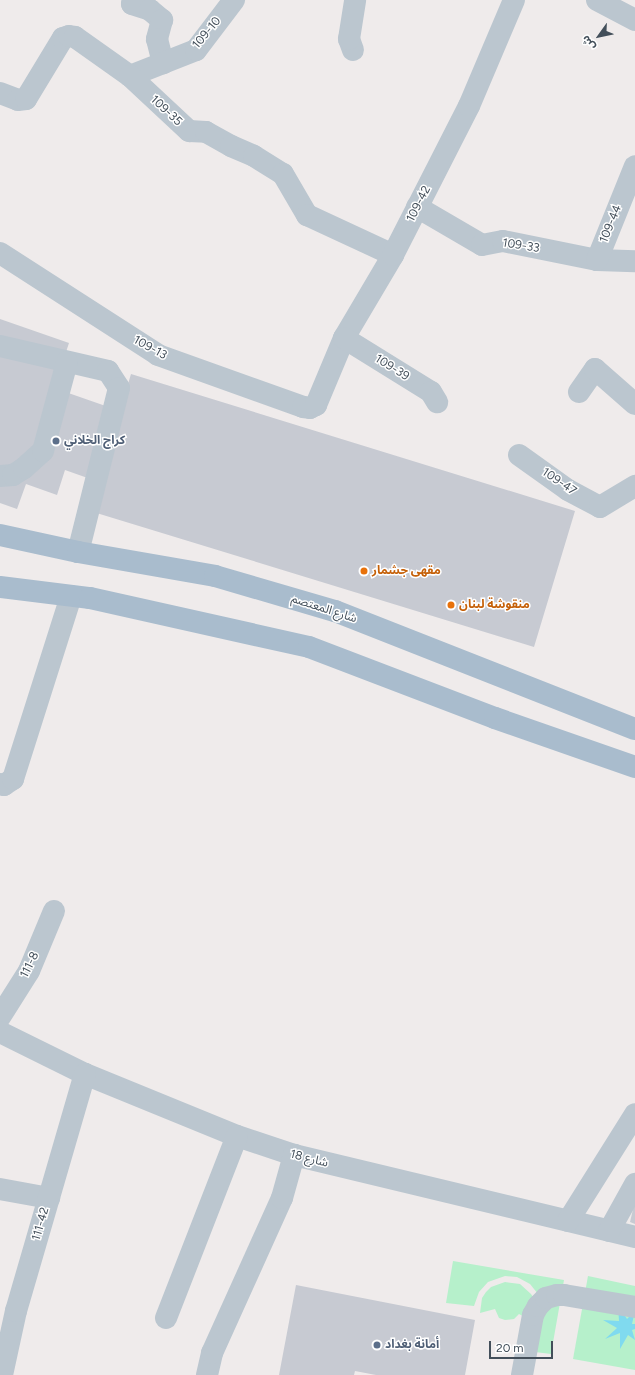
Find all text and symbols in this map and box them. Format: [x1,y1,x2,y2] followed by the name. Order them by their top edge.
[190,14,224,52] street label: 109-10
[579,16,619,56] north arrow
[579,33,598,53] text: ش
[147,93,185,129] street label: 109-35
[404,184,434,224] street label: 109-42
[597,203,625,245] street label: 109-44
[501,236,541,256] street label: 109-33
[131,333,169,363] street label: 109-13
[372,352,412,384] street label: 109-39
[64,434,125,448] place label: كراج الخلاني
[51,436,61,446] marker: كراج الخلاني
[539,465,579,499] street label: 109-47
[372,564,441,578] place label: مقهى جشمار
[359,566,369,576] marker: مقهى جشمار
[289,592,359,626] street label: شارع المعتصم
[459,598,530,612] place label: منقوشة لبنان
[446,600,456,610] marker: منقوشة لبنان
[18,950,42,980] street label: 111-8
[288,1147,330,1171] street label: شارع 18
[29,1206,53,1242] street label: 111-42
[491,1333,555,1359] scale bar
[385,1338,439,1352] place label: أمانة بغداد
[372,1340,382,1350] marker: أمانة بغداد
[496,1341,524,1355] text: 20 m

